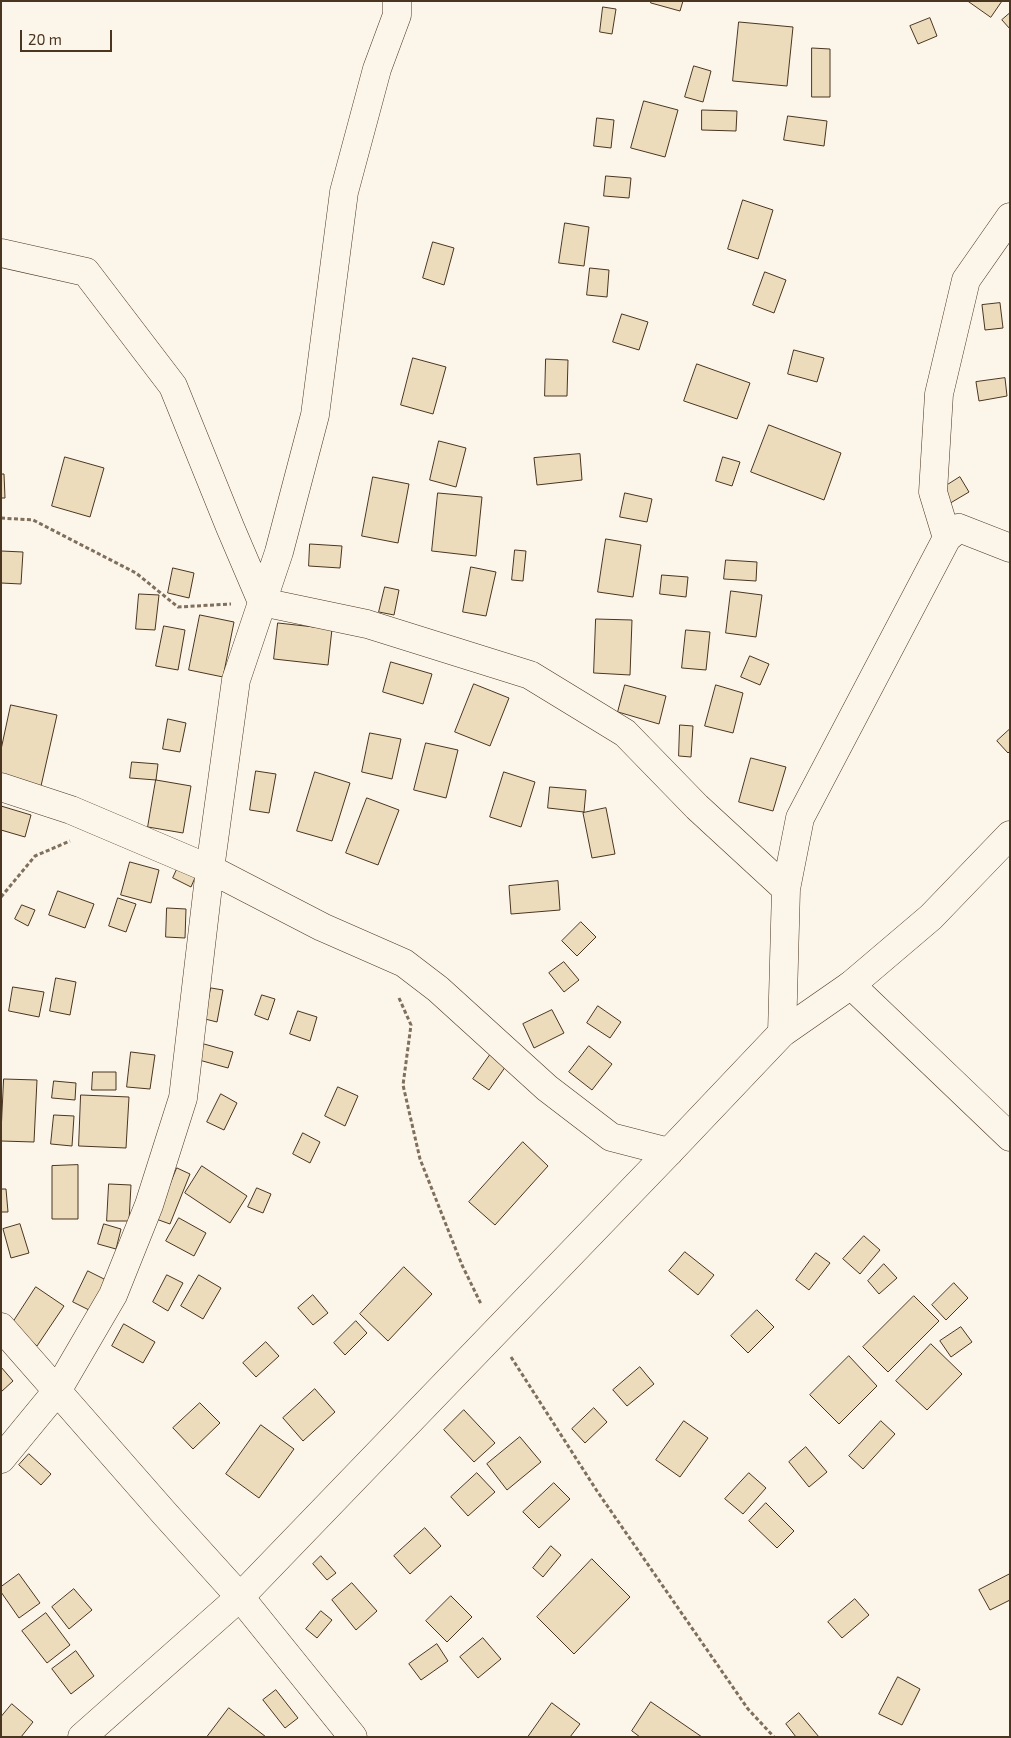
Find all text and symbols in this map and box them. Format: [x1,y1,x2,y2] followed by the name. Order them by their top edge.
[22,20,115,52] scale bar
[28,30,62,48] text: 20 m

